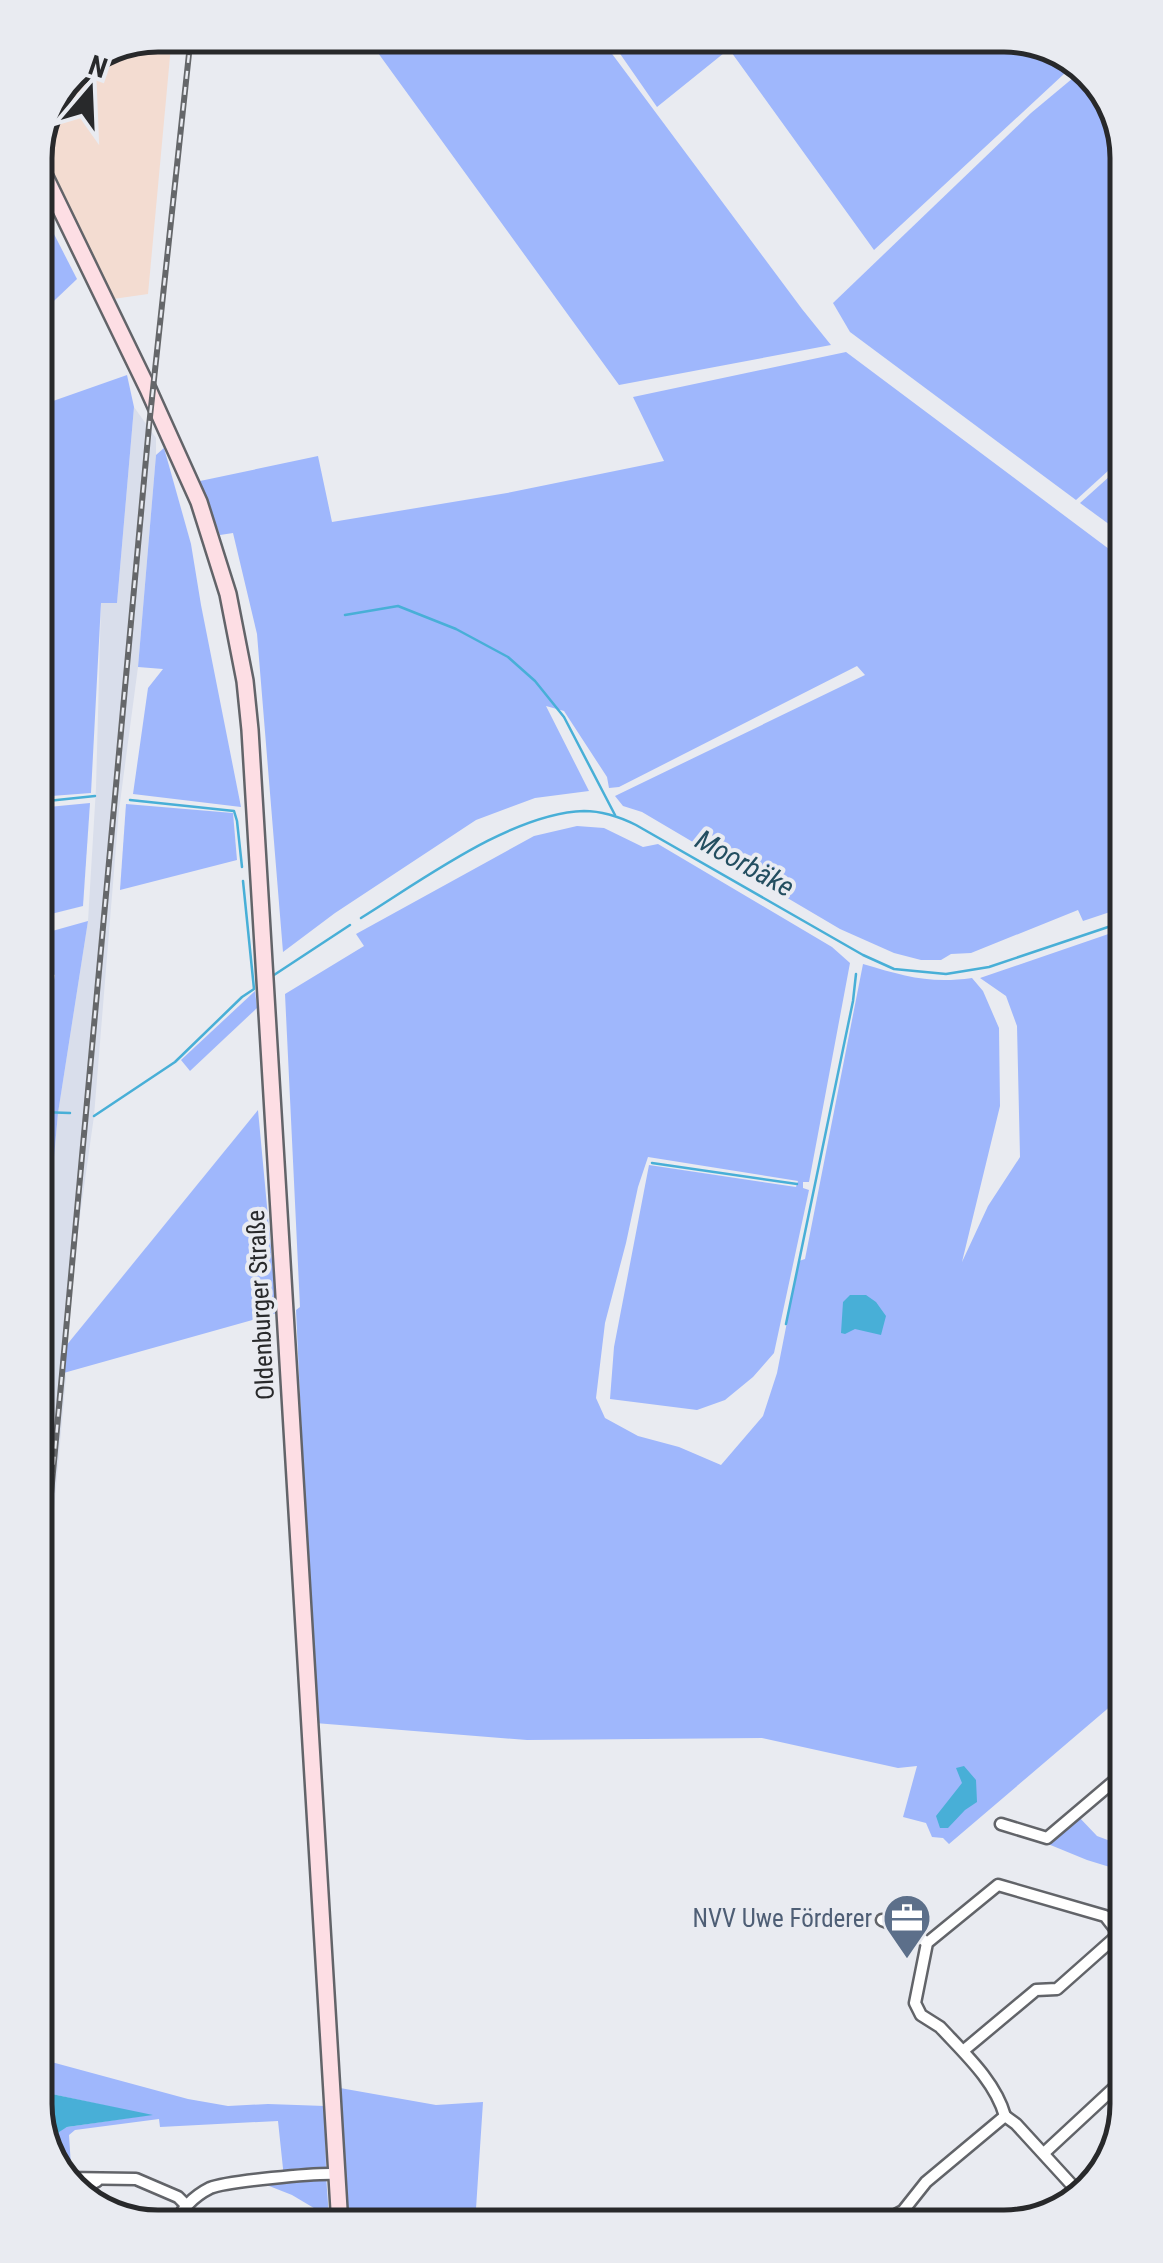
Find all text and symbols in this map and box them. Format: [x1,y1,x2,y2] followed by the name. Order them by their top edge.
[40,40,140,140] north arrow
[84,48,111,85] text: N
[690,823,800,904] water label: Moorbäke
[241,1209,280,1401] street label: Oldenburger Straße
[881,1892,933,1960] office icon: NVV Uwe Förderer
[692,1904,872,1933] place label: NVV Uwe Förderer

